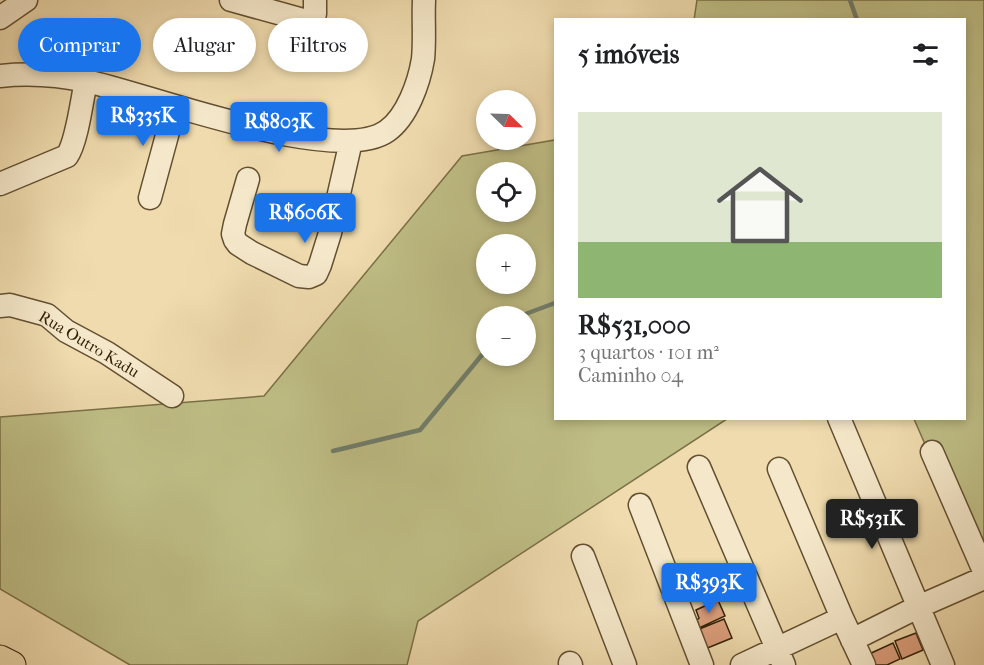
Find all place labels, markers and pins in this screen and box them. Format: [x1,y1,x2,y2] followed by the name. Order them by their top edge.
[94,96,192,147] pin: R$335K
[230,102,328,153] pin: R$803K
[256,193,354,244] pin: R$606K
[823,499,921,550] pin: R$531K
[660,563,758,614] pin: R$393K

